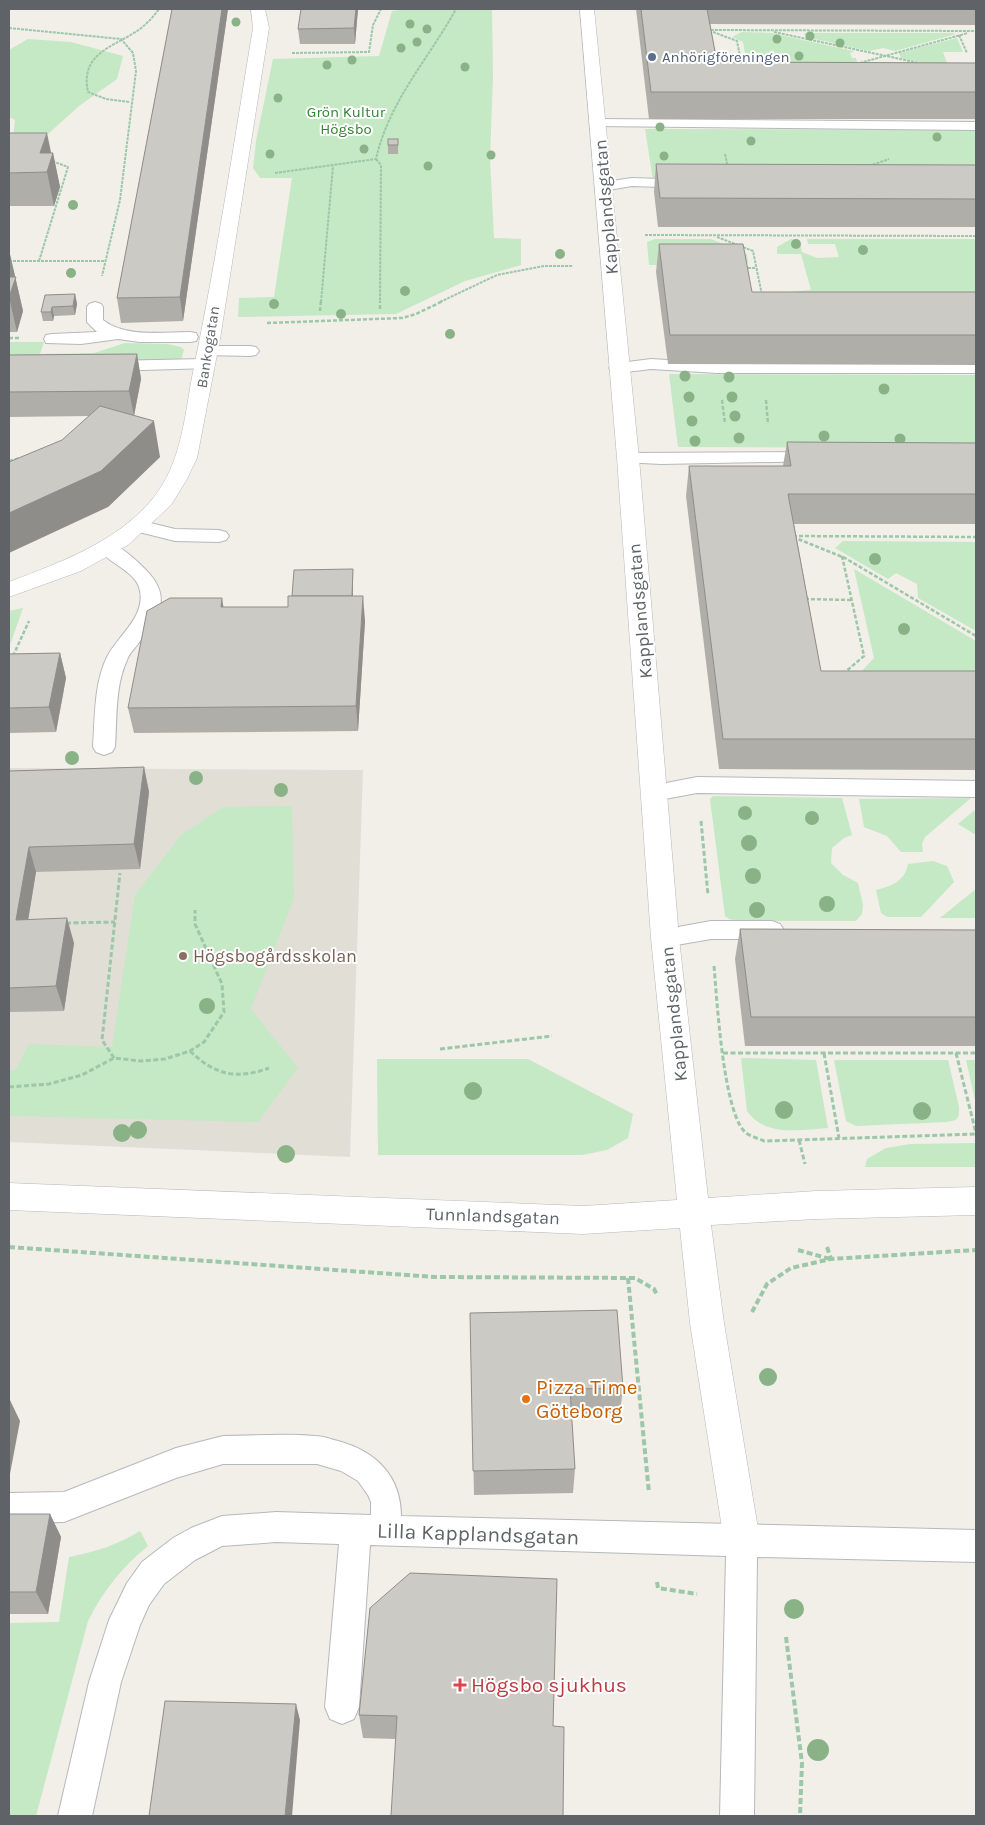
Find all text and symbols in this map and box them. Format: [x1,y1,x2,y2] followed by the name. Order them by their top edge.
[662,48,790,66] place label: Anhörigföreningen
[646,51,658,63] marker: Anhörigföreningen
[307,103,386,138] park label: Grön Kultur Högsbo
[589,139,623,275] street label: Kapplandsgatan
[193,305,223,389] street label: Bankogatan
[623,543,657,679] street label: Kapplandsgatan
[193,945,357,967] place label: Högsbogårdsskolan
[656,946,692,1082] street label: Kapplandsgatan
[177,950,189,962] marker: Högsbogårdsskolan
[426,1203,560,1229] street label: Tunnlandsgatan
[536,1375,638,1423] place label: Pizza Time Göteborg
[520,1393,532,1405] marker: Pizza Time Göteborg
[376,1518,580,1550] street label: Lilla Kapplandsgatan
[471,1673,627,1697] place label: Högsbo sjukhus
[453,1678,467,1692] marker: Högsbo sjukhus

